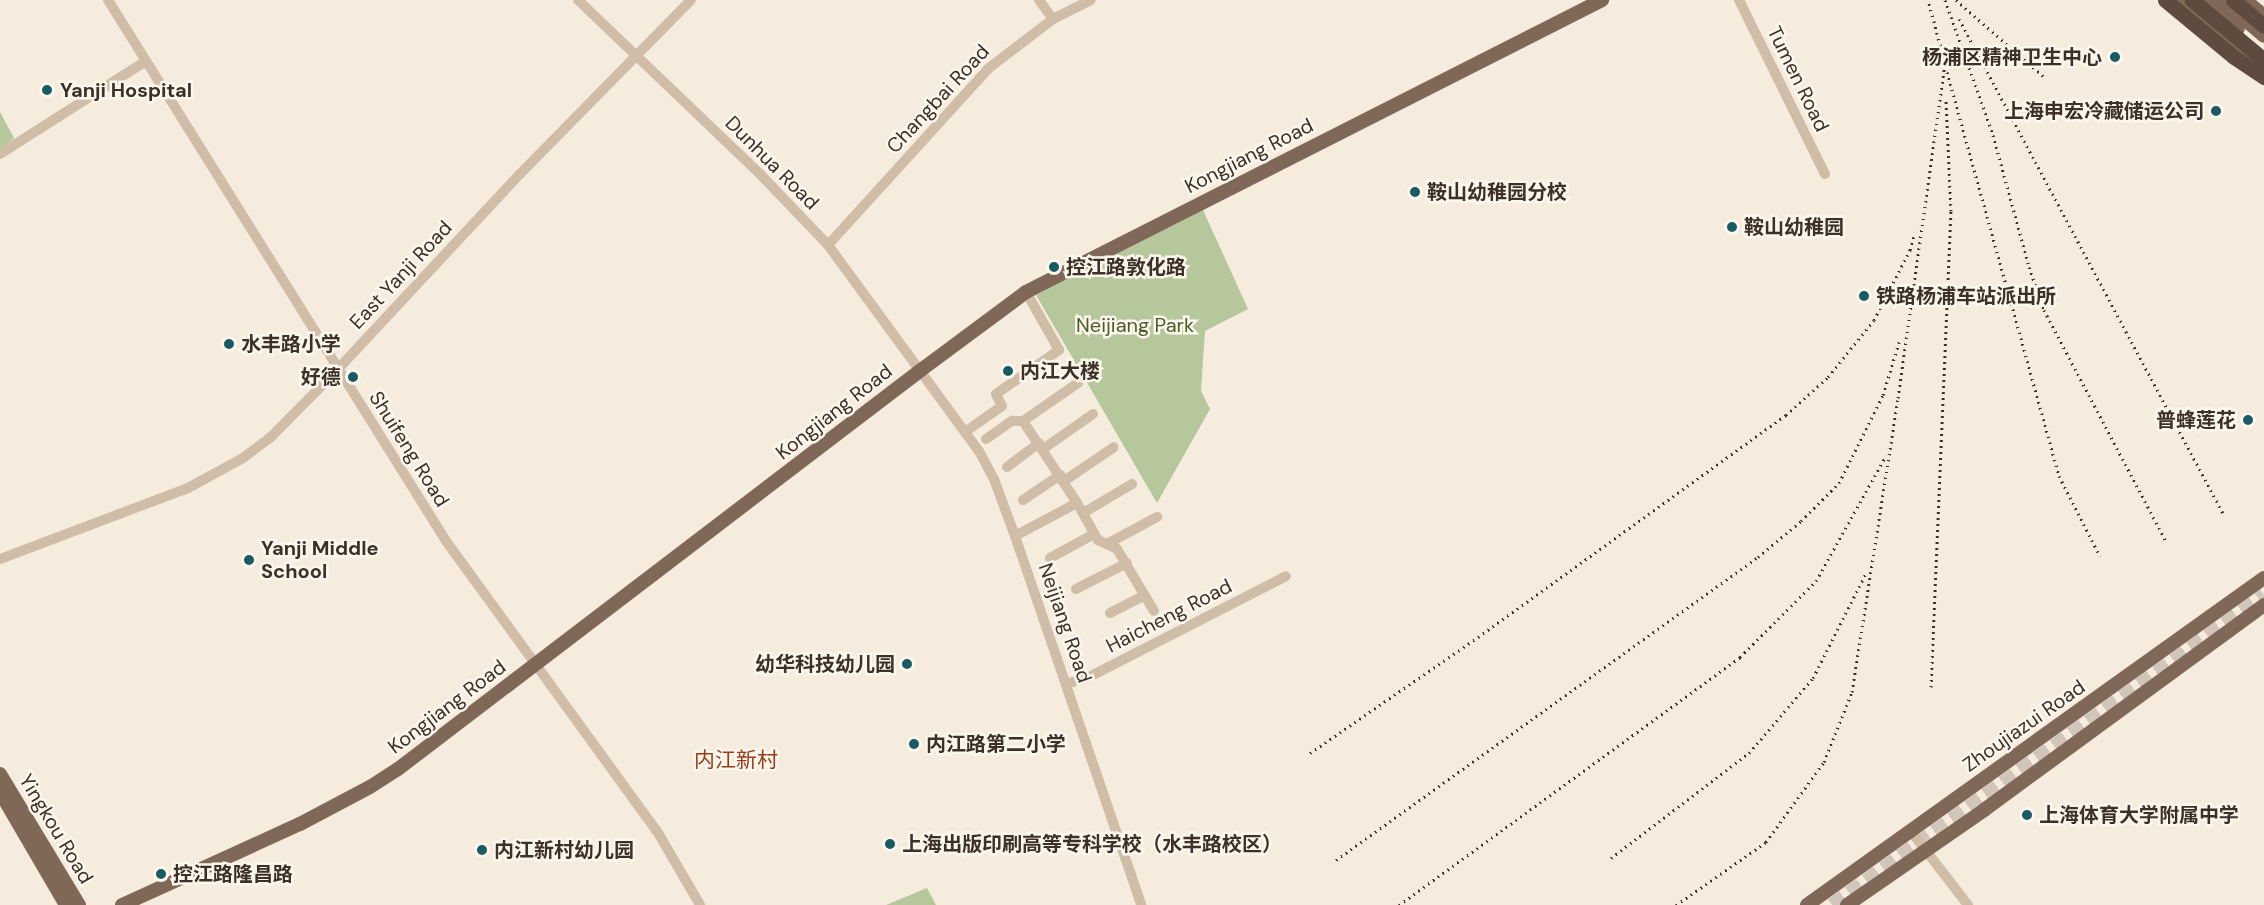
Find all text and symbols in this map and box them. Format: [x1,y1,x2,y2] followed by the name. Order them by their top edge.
[1762,22,1834,136] street label: Tumen Road
[882,40,994,158] street label: Changbai Road
[1922,45,2102,69] place label: 杨浦区精神卫生中心
[2106,48,2124,66] marker: 杨浦区精神卫生中心
[60,78,192,102] place label: Yanji Hospital
[38,81,56,99] marker: Yanji Hospital
[2004,99,2204,123] place label: 上海申宏冷藏储运公司
[2209,104,2223,118] marker: 上海申宏冷藏储运公司
[720,111,824,215] street label: Dunhua Road
[1181,113,1317,199] street label: Kongjiang Road
[1427,180,1567,204] place label: 鞍山幼稚园分校
[1408,185,1422,199] marker: 鞍山幼稚园分校
[1744,215,1844,239] place label: 鞍山幼稚园
[345,216,457,334] street label: East Yanji Road
[1725,220,1739,234] marker: 鞍山幼稚园
[1066,255,1186,279] place label: 控江路敦化路
[1047,260,1061,274] marker: 控江路敦化路
[1876,284,2056,308] place label: 铁路杨浦车站派出所
[1857,289,1871,303] marker: 铁路杨浦车站派出所
[1076,313,1194,337] park label: Neijiang Park
[241,332,341,356] place label: 水丰路小学
[222,337,236,351] marker: 水丰路小学
[771,359,897,465] street label: Kongjiang Road
[1020,359,1100,383] place label: 内江大楼
[1001,364,1015,378] marker: 内江大楼
[301,365,341,389] place label: 好德
[346,370,360,384] marker: 好德
[364,387,454,511] street label: Shuifeng Road
[2156,408,2236,432] place label: 普蜂莲花
[2241,413,2255,427] marker: 普蜂莲花
[261,536,379,583] place label: Yanji Middle School
[242,553,256,567] marker: Yanji Middle School
[1033,560,1097,686] street label: Neijiang Road
[1102,574,1236,658] street label: Haicheng Road
[755,652,895,676] place label: 幼华科技幼儿园
[383,655,511,759] street label: Kongjiang Road
[900,657,914,671] marker: 幼华科技幼儿园
[1958,675,2090,777] street label: Zhoujiazui Road
[926,732,1066,756] place label: 内江路第二小学
[907,737,921,751] marker: 内江路第二小学
[694,747,778,773] district label: 内江新村
[14,770,98,888] street label: Yingkou Road
[2039,803,2239,827] place label: 上海体育大学附属中学
[2020,808,2034,822] marker: 上海体育大学附属中学
[902,832,1282,856] place label: 上海出版印刷高等专科学校（水丰路校区）
[883,837,897,851] marker: 上海出版印刷高等专科学校（水丰路校区）
[494,838,634,862] place label: 内江新村幼儿园
[475,843,489,857] marker: 内江新村幼儿园
[173,862,293,886] place label: 控江路隆昌路
[154,867,168,881] marker: 控江路隆昌路

